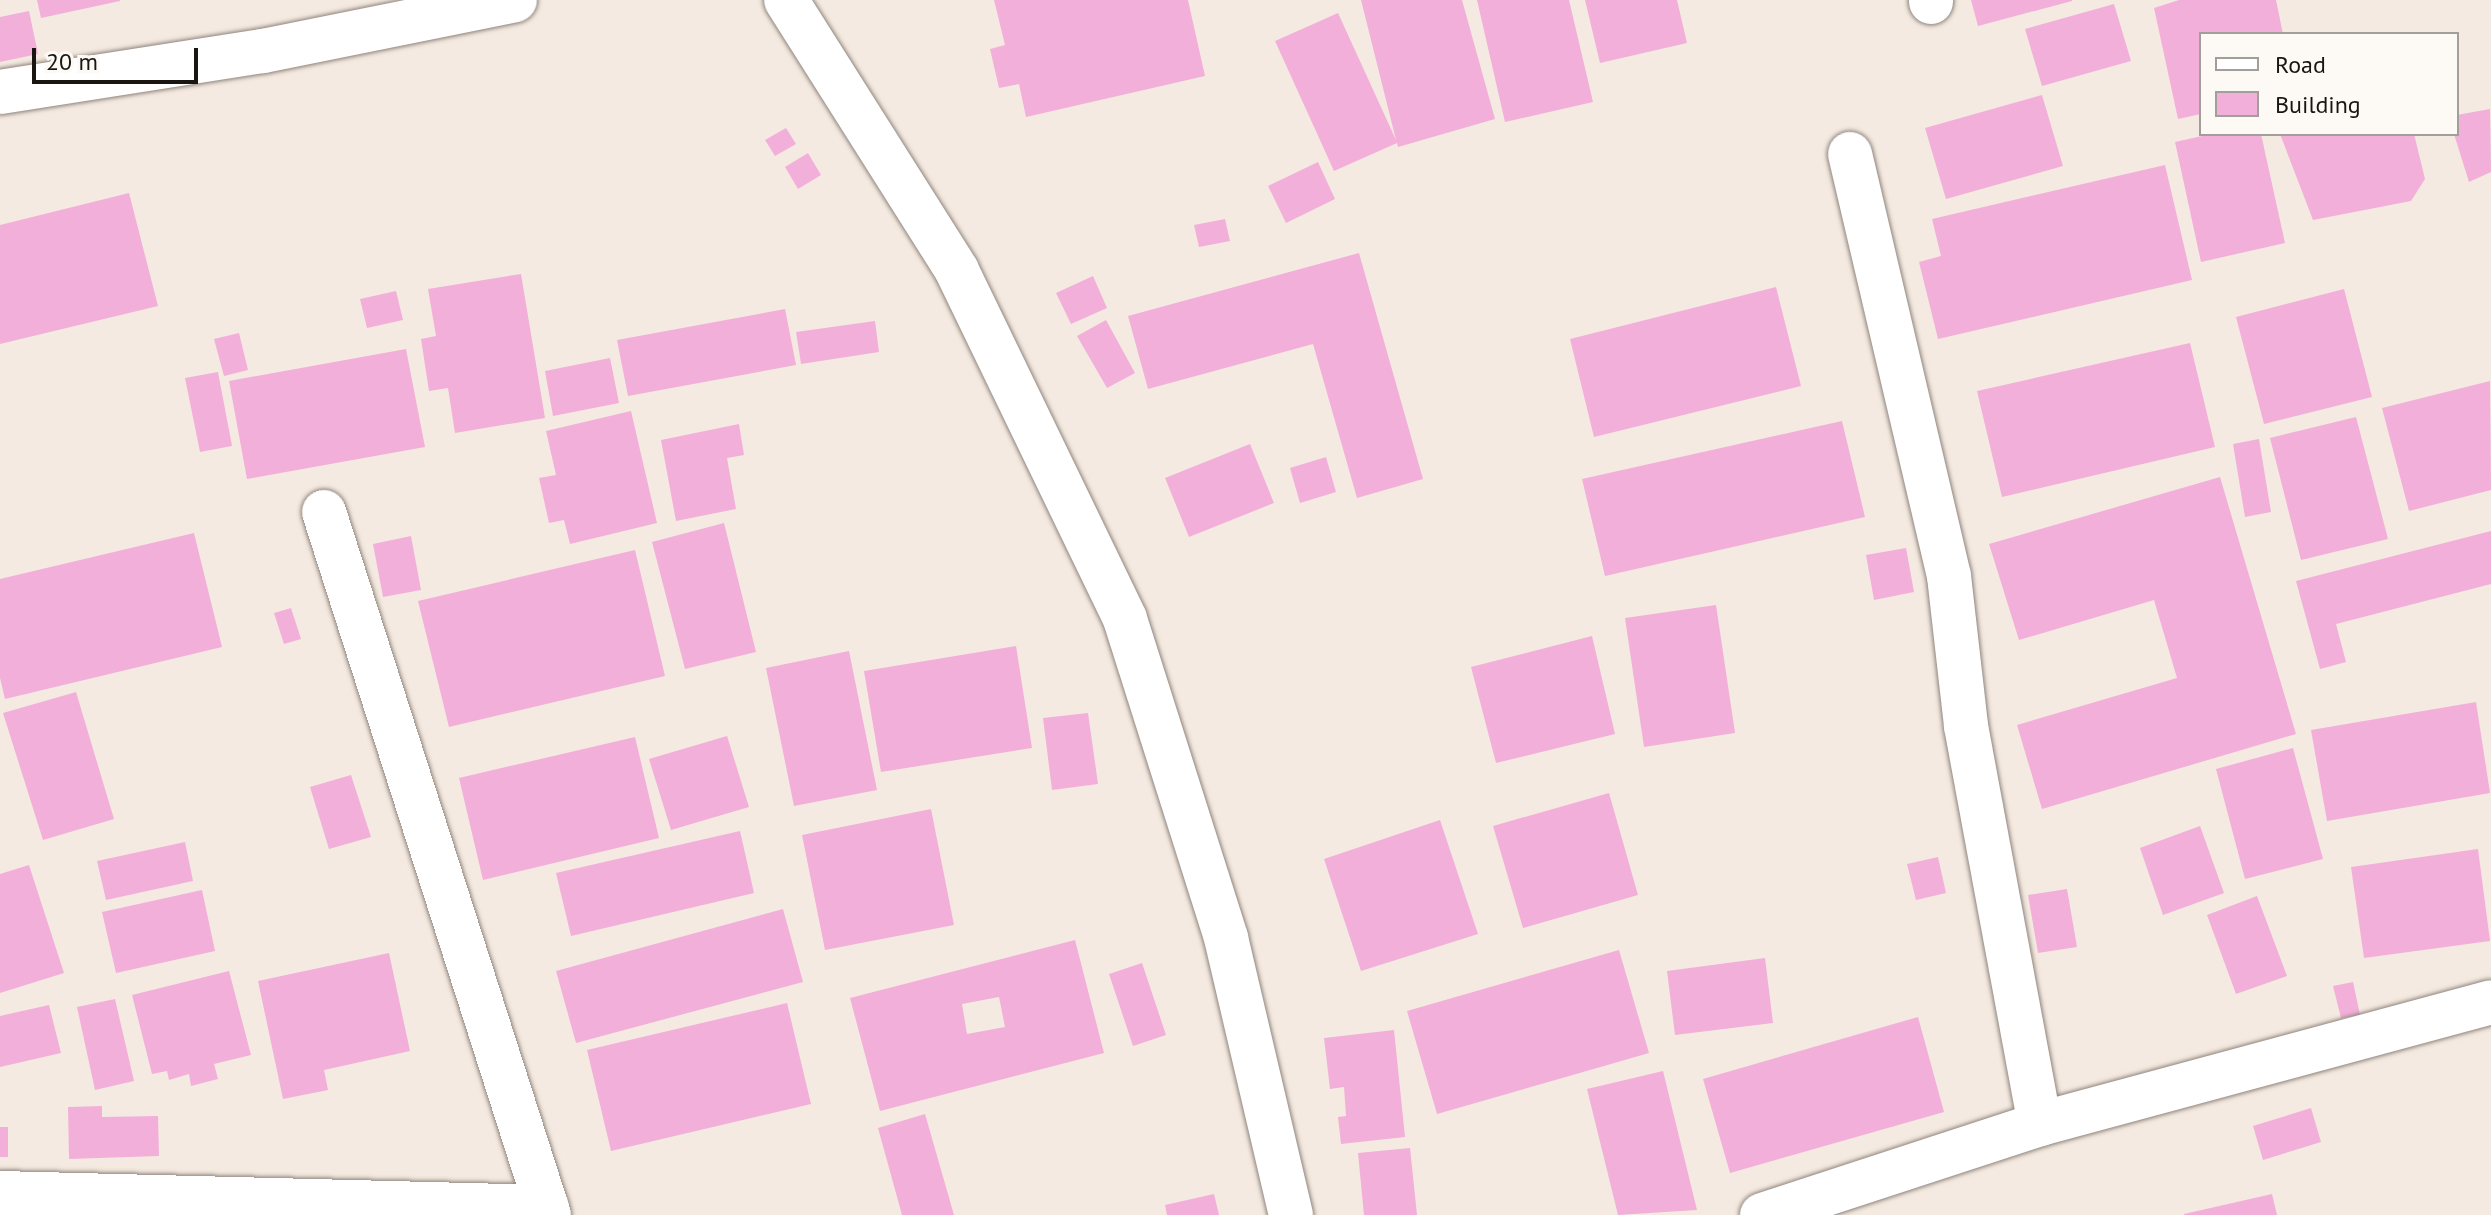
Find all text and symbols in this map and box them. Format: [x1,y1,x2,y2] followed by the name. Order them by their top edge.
[36,32,202,82] scale bar
[2199,32,2459,136] legend
[46,46,98,77] text: 20 m
[2275,49,2326,80] text: Road
[2275,89,2361,120] text: Building

